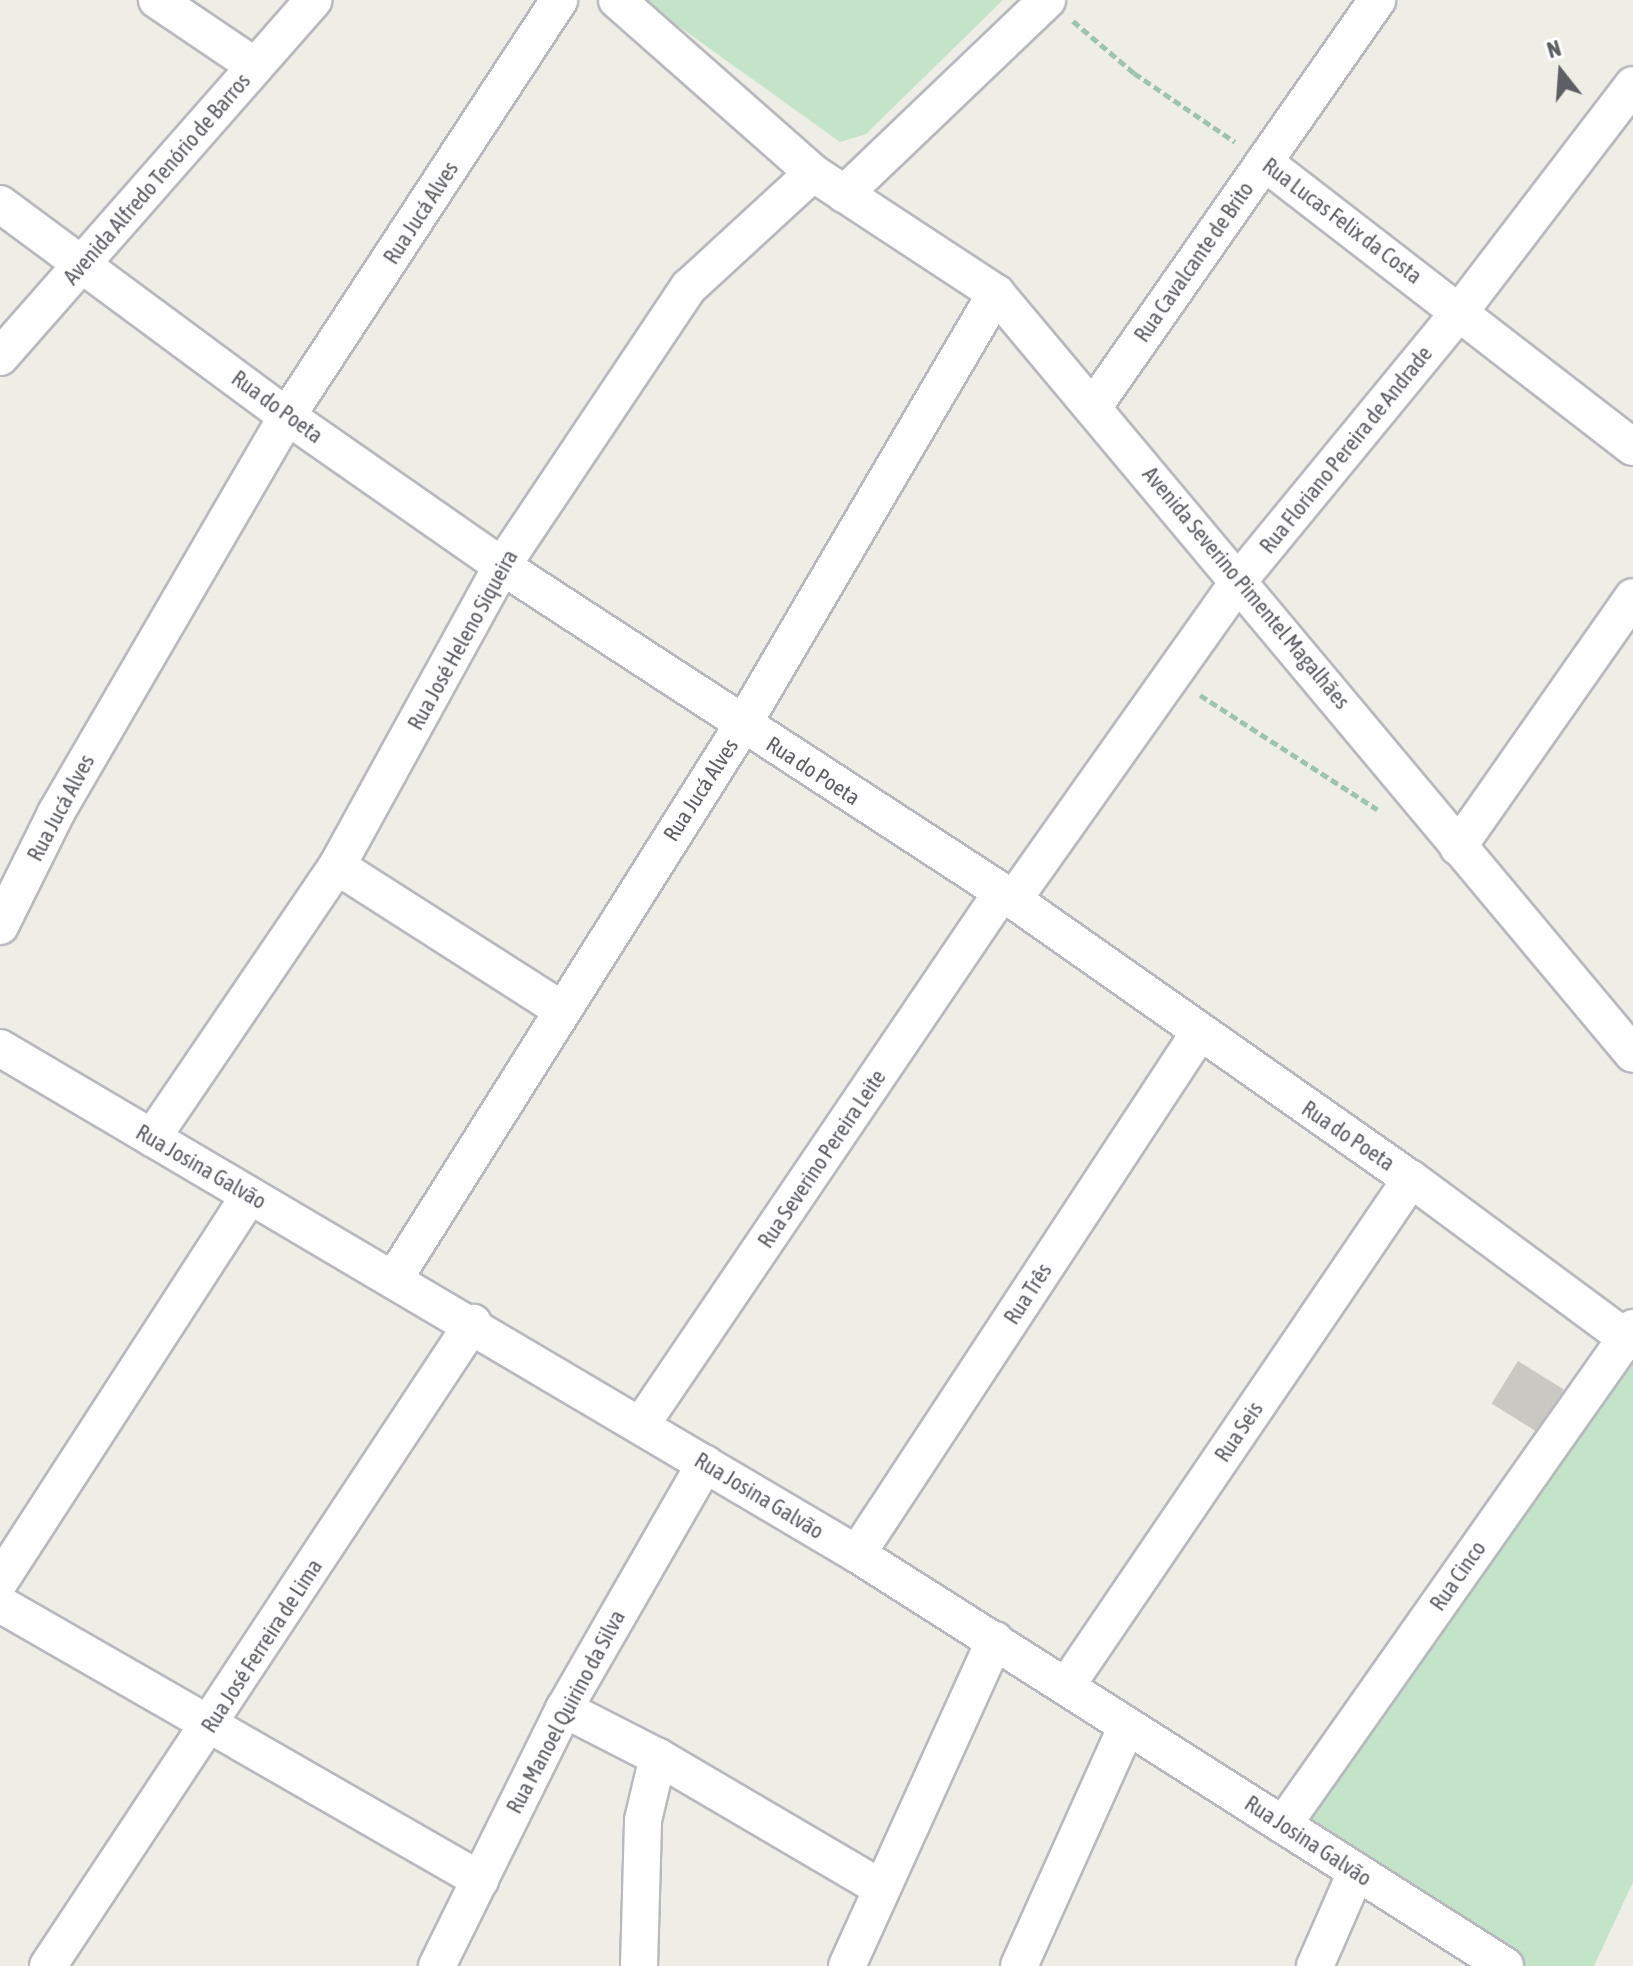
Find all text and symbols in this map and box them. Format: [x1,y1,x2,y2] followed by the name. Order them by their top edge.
[1521,32,1601,112] north arrow
[1544,35,1564,63] text: N
[58,68,256,290] street label: Avenida Alfredo Tenório de Barros
[1257,153,1427,289] street label: Rua Lucas Felix da Costa
[378,157,464,269] street label: Rua Jucá Alves
[1129,177,1259,347] street label: Rua Cavalcante de Brito
[1254,341,1438,559] street label: Rua Floriano Pereira de Andrade
[226,365,328,449] street label: Rua do Poeta
[1137,462,1355,714] street label: Avenida Severino Pimentel Magalhães
[402,545,524,735] street label: Rua José Heleno Siqueira
[761,731,865,811] street label: Rua do Poeta
[658,734,744,846] street label: Rua Jucá Alves
[22,750,100,866] street label: Rua Jucá Alves
[753,1065,891,1253] street label: Rua Severino Pereira Leite
[1297,1095,1399,1177] street label: Rua do Poeta
[131,1119,271,1215] street label: Rua Josina Galvão
[999,1259,1057,1329] street label: Rua Três
[1209,1397,1269,1467] street label: Rua Seis
[690,1447,828,1545] street label: Rua Josina Galvão
[1425,1536,1491,1616] street label: Rua Cinco
[196,1554,328,1738] street label: Rua José Ferreira de Lima
[501,1606,631,1818] street label: Rua Manoel Quirino da Silva
[1240,1790,1376,1892] street label: Rua Josina Galvão

